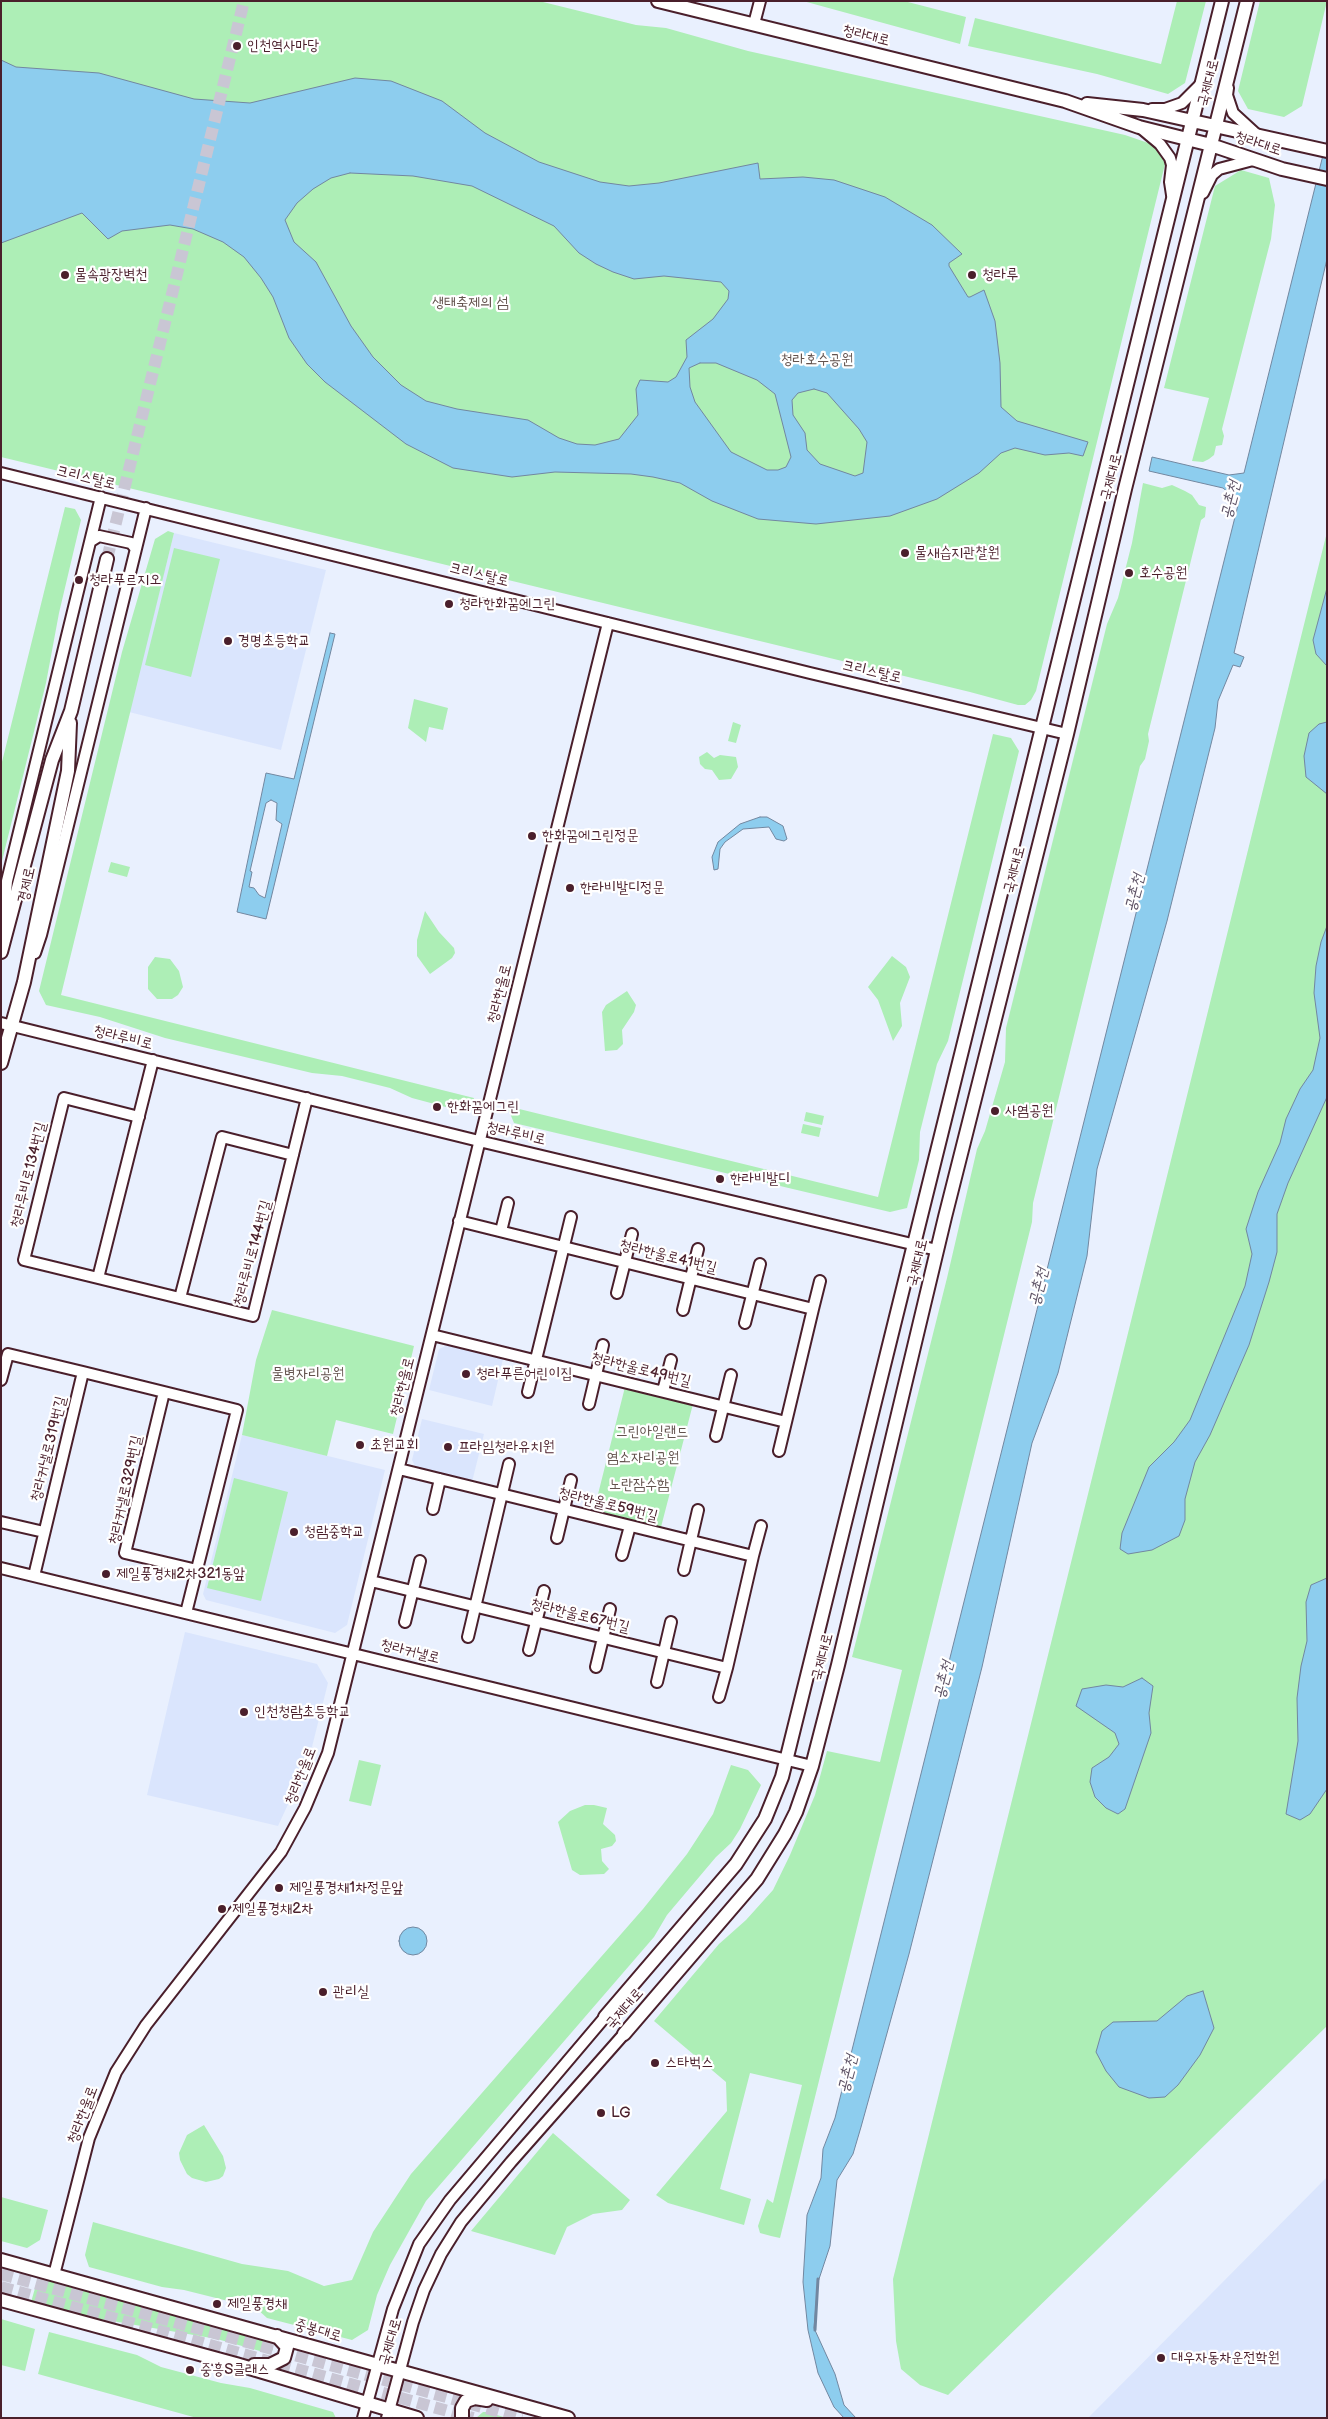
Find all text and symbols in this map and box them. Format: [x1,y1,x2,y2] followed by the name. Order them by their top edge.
[840,21,892,51] street label: 청라대로
[247,37,319,55] place label: 인천역사마당
[231,40,243,52] marker: 인천역사마당
[1194,57,1224,109] street label: 국제대로
[1232,128,1284,160] street label: 청라대로
[75,266,147,284] place label: 물속광장벽천
[982,266,1018,284] place label: 청라루
[59,269,71,281] marker: 물속광장벽천
[966,269,978,281] marker: 청라루
[432,294,508,312] park label: 생태축제의 섬
[781,351,853,369] park label: 청라호수공원
[1097,451,1127,503] street label: 국제대로
[55,462,117,494] street label: 크리스탈로
[1217,479,1245,521] water label: 공촌천
[915,544,999,562] place label: 물새습지관찰원
[899,547,911,559] marker: 물새습지관찰원
[448,559,510,591] street label: 크리스탈로
[1139,564,1187,582] place label: 호수공원
[1123,567,1135,579] marker: 호수공원
[89,571,161,589] place label: 청라푸르지오
[73,574,85,586] marker: 청라푸르지오
[459,595,556,613] place label: 청라한화꿈에그린
[443,598,455,610] marker: 청라한화꿈에그린
[238,632,310,650] place label: 경명초등학교
[222,635,234,647] marker: 경명초등학교
[841,656,903,688] street label: 크리스탈로
[542,827,639,845] place label: 한화꿈에그린정문
[526,830,538,842] marker: 한화꿈에그린정문
[1000,844,1030,896] street label: 국제대로
[14,865,40,905] street label: 경제로
[1121,872,1149,914] water label: 공촌천
[580,879,664,897] place label: 한라비발디정문
[564,882,576,894] marker: 한라비발디정문
[484,963,516,1025] street label: 청라한울로
[92,1022,154,1054] street label: 청라루비로
[447,1098,519,1116] place label: 한화꿈에그린
[431,1101,443,1113] marker: 한화꿈에그린
[1005,1102,1053,1120] place label: 사염공원
[989,1105,1001,1117] marker: 사염공원
[485,1118,547,1150] street label: 청라루비로
[7,1120,51,1230] street label: 청라루비로134번길
[730,1170,790,1188] place label: 한라비발디
[714,1173,726,1185] marker: 한라비발디
[230,1198,276,1308] street label: 청라루비로144번길
[618,1236,718,1278] street label: 청라한울로41번길
[904,1237,932,1289] street label: 국제대로
[1025,1266,1053,1308] water label: 공촌천
[589,1349,693,1391] street label: 청라한울로49번길
[387,1356,419,1418] street label: 청라한울로
[272,1365,344,1383] park label: 물병자리공원
[476,1365,573,1383] place label: 청라푸른어린이집
[460,1368,472,1380] marker: 청라푸른어린이집
[27,1394,71,1504] street label: 청라커낼로319번길
[616,1423,688,1441] park label: 그린아일랜드
[106,1434,146,1546] street label: 청라커낼로329번길
[370,1436,418,1454] place label: 초원교회
[458,1438,555,1456] place label: 프라임청라유치원
[354,1439,366,1451] marker: 초원교회
[442,1441,454,1453] marker: 프라임청라유치원
[607,1449,679,1467] park label: 염소자리공원
[609,1476,669,1494] park label: 노란잠수함
[556,1484,660,1526] street label: 청라한울로59번길
[304,1523,364,1541] place label: 청람중학교
[288,1526,300,1538] marker: 청람중학교
[116,1565,245,1583] place label: 제일풍경채2차321동앞
[100,1568,112,1580] marker: 제일풍경채2차321동앞
[529,1595,631,1637] street label: 청라한울로67번길
[808,1631,838,1683] street label: 국제대로
[379,1636,441,1668] street label: 청라커낼로
[930,1659,958,1701] water label: 공촌천
[254,1703,351,1721] place label: 인천청람초등학교
[238,1706,250,1718] marker: 인천청람초등학교
[281,1745,321,1807] street label: 청라한울로
[289,1879,403,1897] place label: 제일풍경채1차정문앞
[273,1882,285,1894] marker: 제일풍경채1차정문앞
[232,1900,313,1918] place label: 제일풍경채2차
[216,1903,228,1915] marker: 제일풍경채2차
[333,1983,369,2001] place label: 관리실
[602,1985,648,2033] street label: 국제대로
[317,1986,329,1998] marker: 관리실
[834,2053,862,2095] water label: 공촌천
[665,2054,713,2072] place label: 스타벅스
[649,2057,661,2069] marker: 스타벅스
[64,2084,102,2146] street label: 청라한울로
[611,2104,630,2122] place label: LG
[595,2107,607,2119] marker: LG
[227,2295,287,2313] place label: 제일풍경채
[211,2298,223,2310] marker: 제일풍경채
[292,2316,344,2346] street label: 중봉대로
[376,2316,406,2368] street label: 국제대로
[1171,2349,1280,2367] place label: 대우자동차운전학원
[1155,2352,1167,2364] marker: 대우자동차운전학원
[200,2361,269,2379] place label: 중흥S클래스
[184,2364,196,2376] marker: 중흥S클래스

